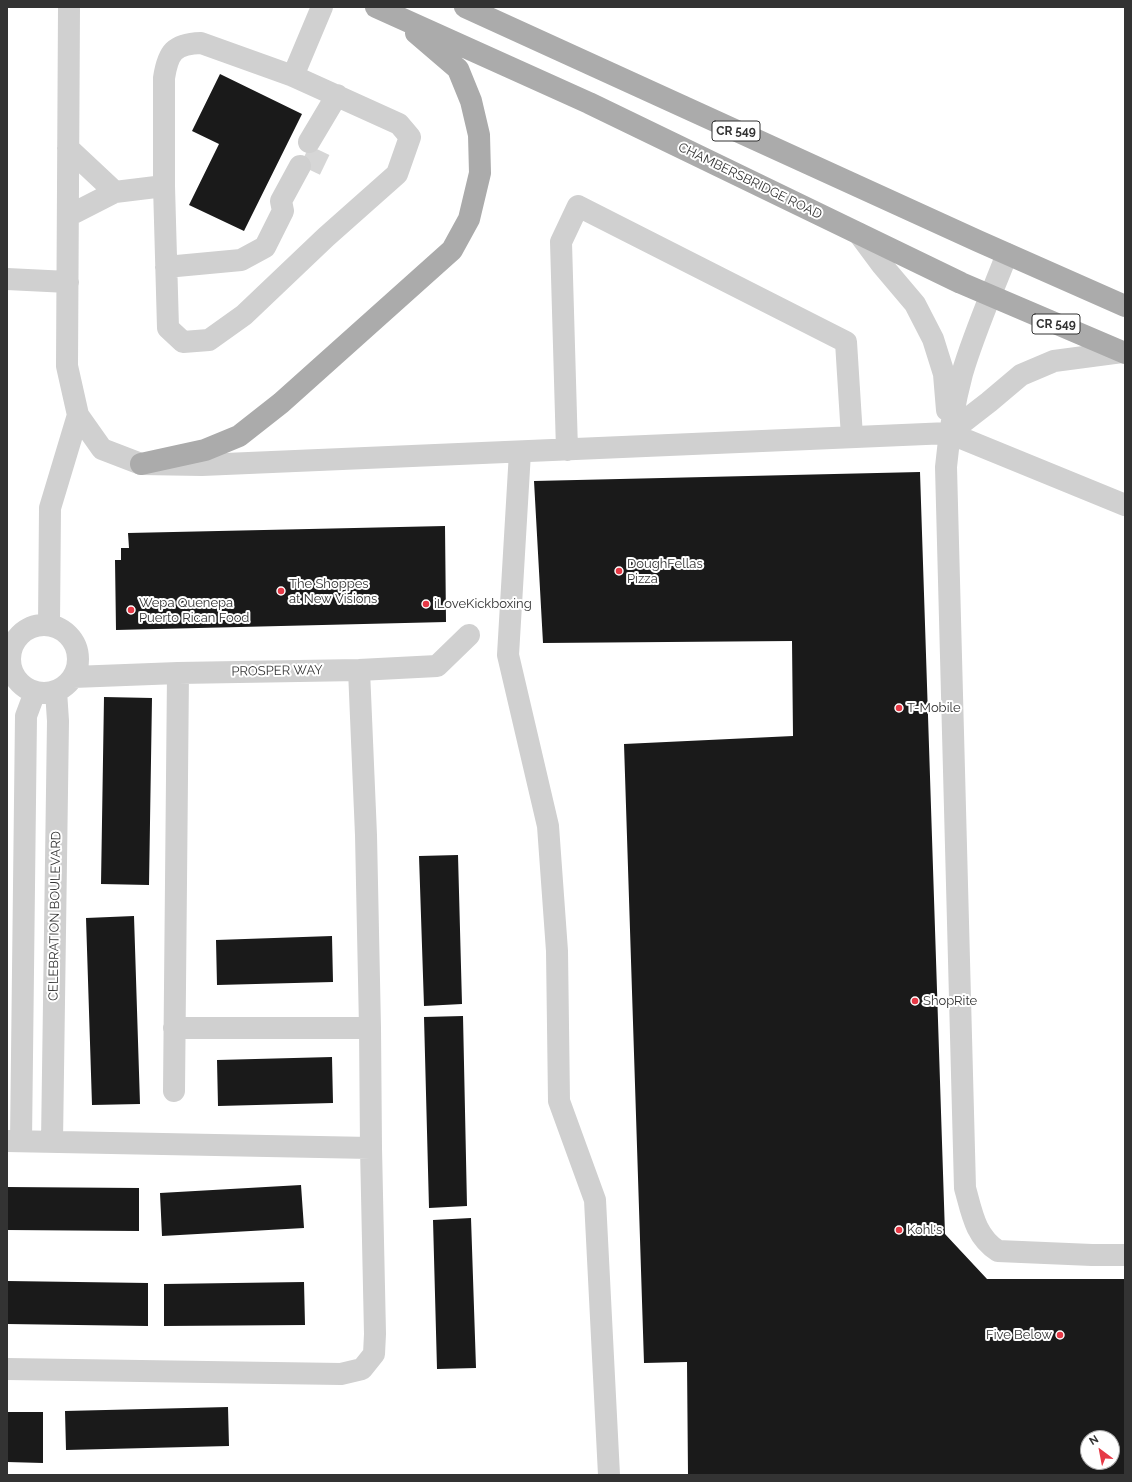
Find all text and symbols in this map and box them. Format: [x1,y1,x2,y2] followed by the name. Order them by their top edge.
[712,121,760,141] road number: CR 549
[676,139,824,223] street label: CHAMBERSBRIDGE ROAD
[1032,314,1080,334] road number: CR 549
[627,556,703,587] place label: DoughFellas Pizza
[614,566,624,576] marker: DoughFellas Pizza
[289,576,377,607] place label: The Shoppes at New Visions
[276,586,286,596] marker: The Shoppes at New Visions
[139,595,249,626] place label: Wepa Quenepa Puerto Rican Food
[434,596,532,612] place label: iLoveKickboxing
[421,599,431,609] marker: iLoveKickboxing
[126,605,136,615] marker: Wepa Quenepa Puerto Rican Food
[231,662,323,680] street label: PROSPER WAY
[907,700,961,716] place label: T-Mobile
[894,703,904,713] marker: T-Mobile
[46,831,64,1001] street label: CELEBRATION BOULEVARD
[923,993,977,1009] place label: ShopRite
[910,996,920,1006] marker: ShopRite
[907,1222,942,1238] place label: Kohl's
[894,1225,904,1235] marker: Kohl's
[986,1327,1052,1343] place label: Five Below
[1055,1330,1065,1340] marker: Five Below
[1080,1430,1120,1470] north arrow
[1087,1433,1101,1448] text: N

